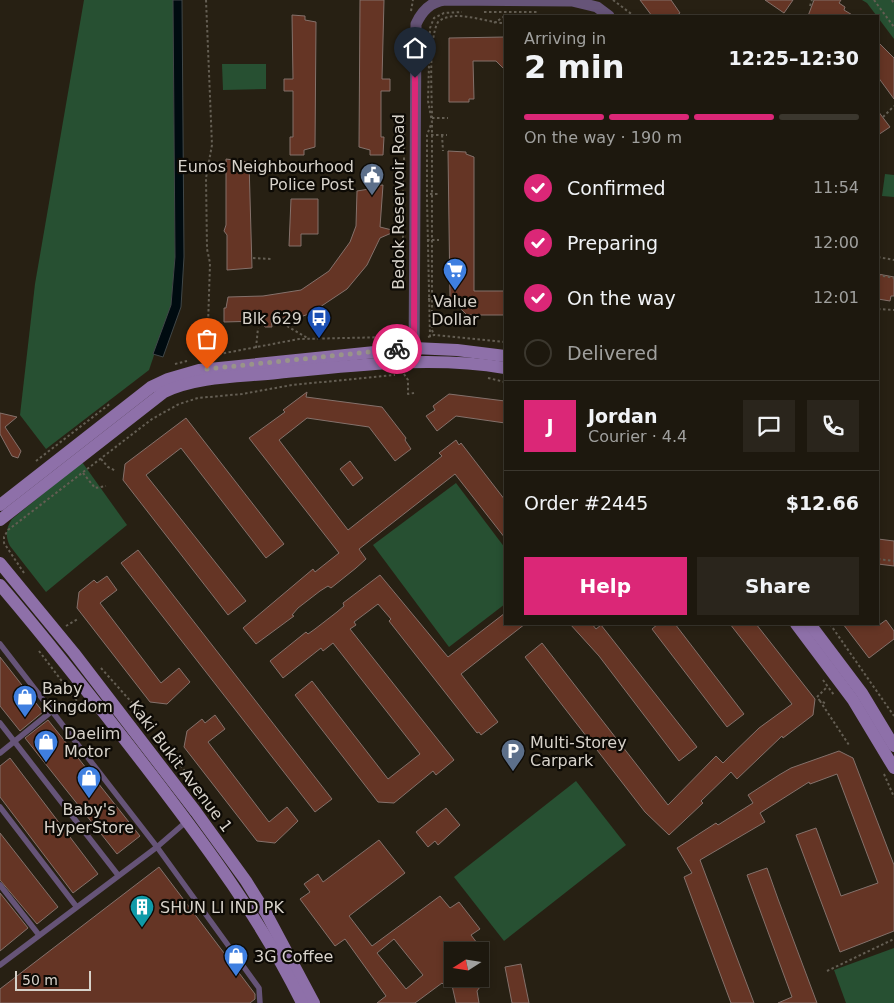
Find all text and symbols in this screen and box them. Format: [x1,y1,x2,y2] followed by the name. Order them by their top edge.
[394,27,436,78] pin
[524,29,606,48] text: Arriving in
[401,34,429,62] icon: home
[729,47,859,69] text: 12:25–12:30
[524,48,625,86] text: 2 min
[389,114,408,290] street label: Bedok Reservoir Road
[524,128,682,147] text: On the way · 190 m
[178,157,354,194] place label: Eunos Neighbourhood Police Post
[359,162,385,196] public building icon: Eunos Neighbourhood Police Post
[524,174,552,202] icon: check
[567,177,666,199] text: Confirmed
[813,178,859,197] text: 11:54
[524,229,552,257] icon: check
[567,232,658,254] text: Preparing
[813,233,859,252] text: 12:00
[442,257,468,291] supermarket icon: Value Dollar
[524,284,552,312] icon: check
[567,287,676,309] text: On the way
[813,288,859,307] text: 12:01
[431,292,479,329] place label: Value Dollar
[306,305,332,339] bus stop icon: Blk 629
[242,309,302,328] place label: Blk 629
[186,318,228,369] pin
[372,324,422,374] courier
[193,325,221,353] icon: bag
[383,335,411,363] icon: bike
[567,342,658,364] text: Delivered
[743,400,795,452] button: chat
[807,400,859,452] button: phone
[588,405,657,427] text: Jordan
[546,415,554,437] text: J
[588,427,687,446] text: Courier · 4.4
[524,492,648,514] text: Order #2445
[786,492,859,514] text: $12.66
[524,557,687,615] button: Help
[697,557,859,615] button: Share
[42,679,113,716] place label: Baby Kingdom
[12,684,38,718] shop icon: Baby Kingdom
[125,697,236,836] street label: Kaki Bukit Avenue 1
[64,724,120,761] place label: Daelim Motor
[33,729,59,763] shop icon: Daelim Motor
[530,733,627,770] place label: Multi-Storey Carpark
[500,738,526,772] parking icon: Multi-Storey Carpark
[76,765,102,799] shop icon: Baby's HyperStore
[44,800,134,837] place label: Baby's HyperStore
[129,894,155,928] building icon: SHUN LI IND PK
[160,898,284,917] place label: SHUN LI IND PK
[444,942,489,988] north arrow
[444,942,489,987] map controls
[223,943,249,977] shop icon: 3G Coffee
[254,947,333,966] place label: 3G Coffee
[15,968,91,991] scale bar
[22,972,58,988] text: 50 m

